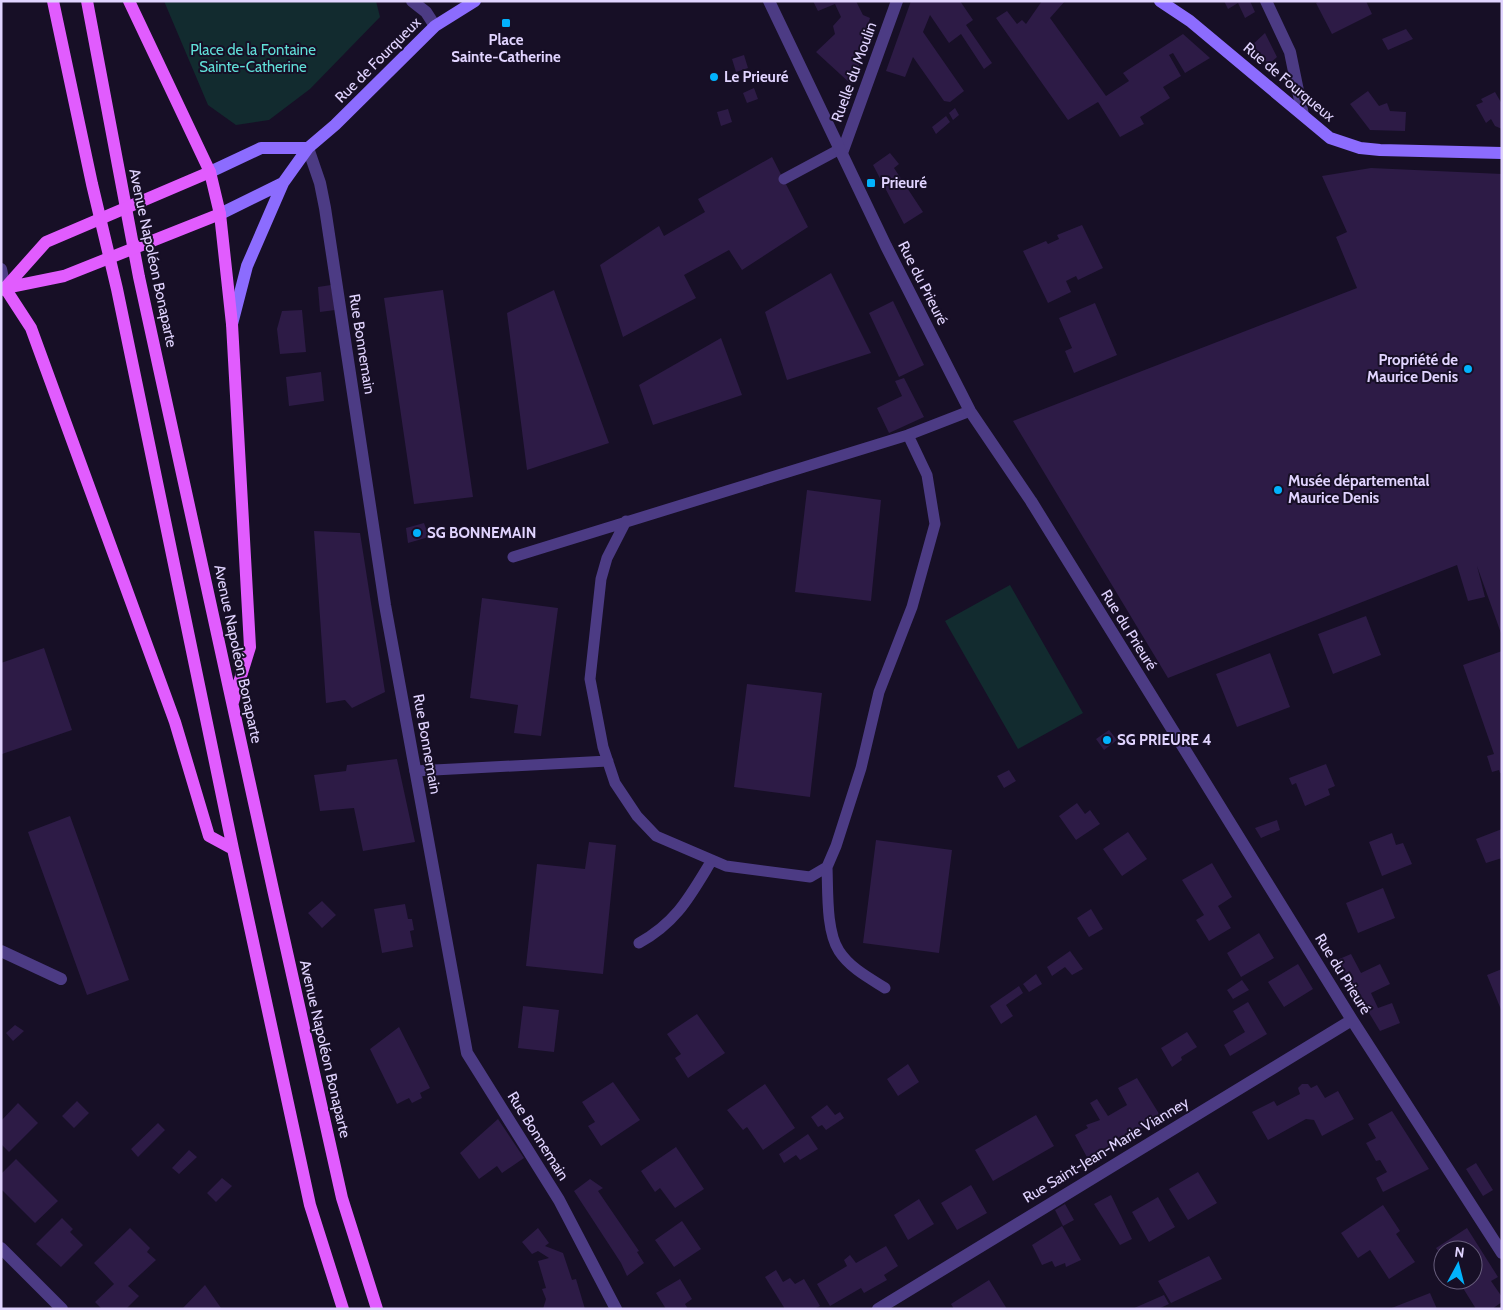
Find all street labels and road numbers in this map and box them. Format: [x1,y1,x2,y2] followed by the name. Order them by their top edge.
[331,13,425,107] street label: Rue de Fourqueux
[828,19,880,125] street label: Ruelle du Moulin
[1240,39,1338,125] street label: Rue de Fourqueux
[125,167,181,349] street label: Avenue Napoléon Bonaparte
[894,238,952,328] street label: Rue du Prieuré
[345,293,379,395] street label: Rue Bonnemain
[210,563,266,745] street label: Avenue Napoléon Bonaparte
[1097,586,1161,674] street label: Rue du Prieuré
[409,693,445,795] street label: Rue Bonnemain
[1311,930,1375,1018] street label: Rue du Prieuré
[296,958,354,1140] street label: Avenue Napoléon Bonaparte
[504,1088,572,1184] street label: Rue Bonnemain
[1020,1093,1193,1207] street label: Rue Saint-Jean-Marie Vianney

